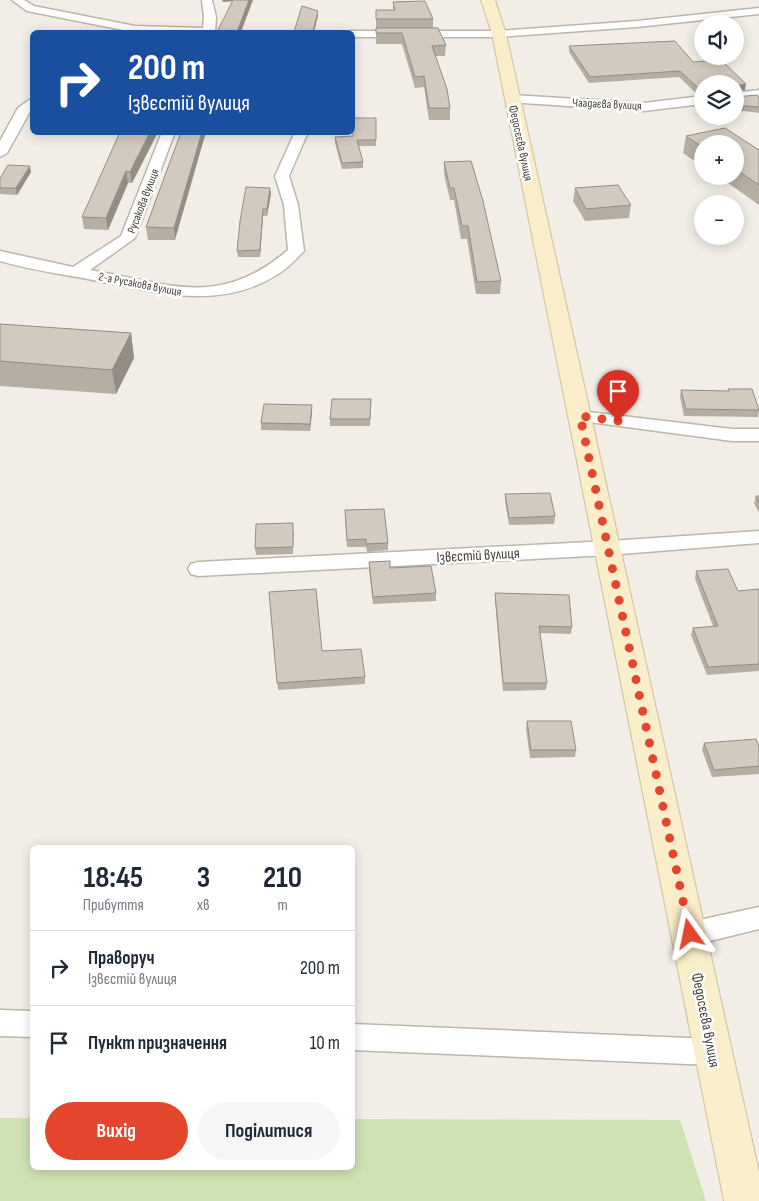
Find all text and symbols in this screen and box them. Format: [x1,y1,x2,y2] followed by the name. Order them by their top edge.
[694,15,744,245] map controls
[694,15,744,65] button: sound
[128,47,205,90] text: 200 m
[45,50,110,115] icon: right
[694,75,744,125] button: layers
[128,90,250,117] text: Ізвєстій вулиця
[572,95,642,114] street label: Чаадаєва вулиця
[505,104,536,182] street label: Федосєєва вулиця
[694,135,744,185] button: +
[124,166,163,236] street label: Русакова вулиця
[694,195,744,245] button: −
[97,269,183,300] street label: 2-а Русакова вулиця
[597,370,639,421] pin
[604,377,632,405] icon: arrive
[436,544,520,567] street label: Ізвєстій вулиця
[83,860,143,896] text: 18:45
[197,860,210,896] text: 3
[263,860,302,896] text: 210
[83,896,144,915] text: Прибуття
[197,896,210,915] text: хв
[277,896,288,915] text: m
[663,907,715,959] position arrow
[88,947,155,970] text: Праворуч
[45,954,73,982] icon: right
[300,957,340,980] text: 200 m
[88,970,177,989] text: Ізвєстій вулиця
[687,971,724,1069] street label: Федосєєва вулиця
[45,1029,73,1057] icon: arrive
[88,1032,227,1055] text: Пункт призначення
[310,1032,340,1055] text: 10 m
[45,1102,188,1160] button: Вихід
[198,1102,340,1160] button: Поділитися

